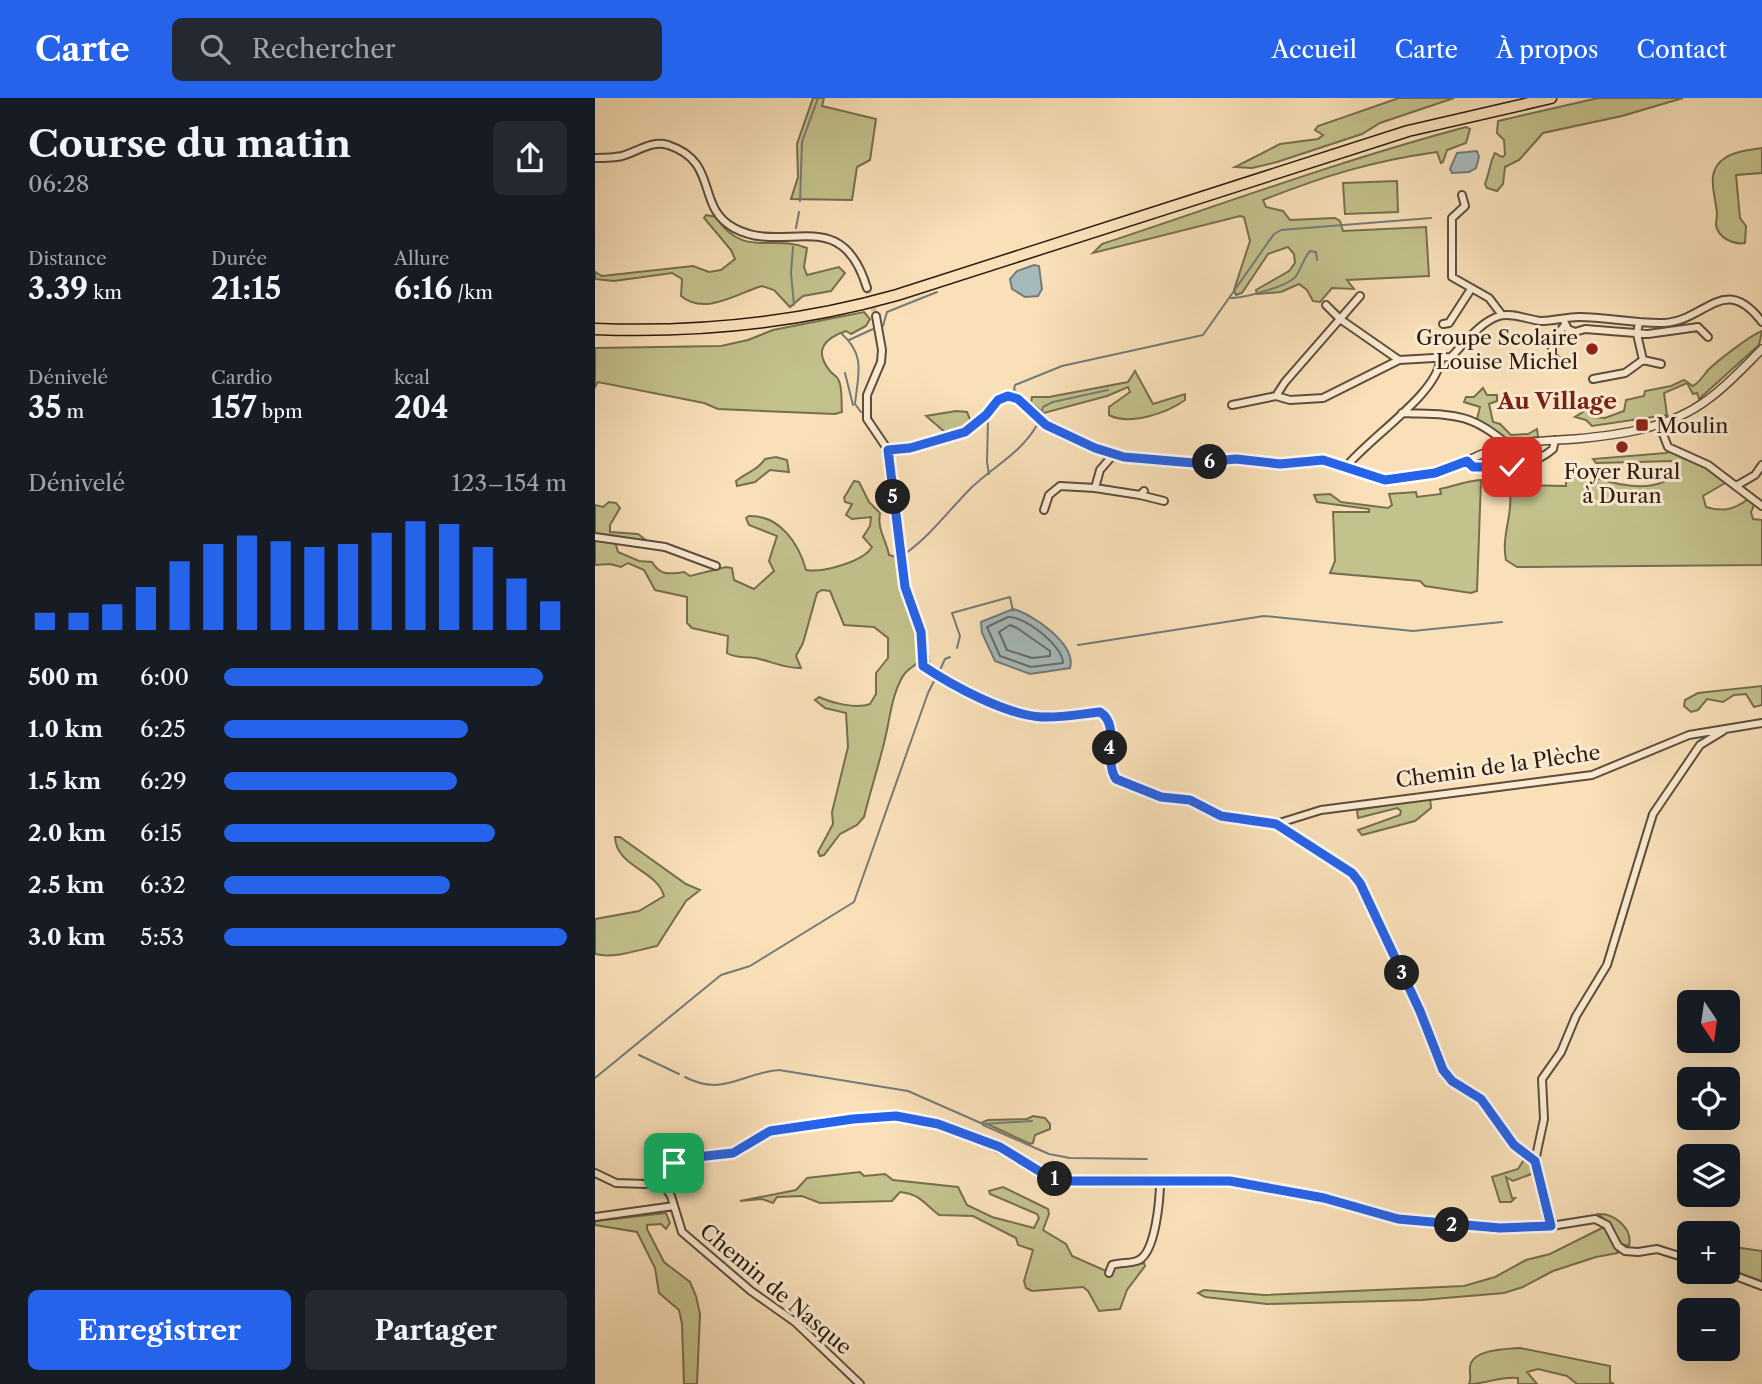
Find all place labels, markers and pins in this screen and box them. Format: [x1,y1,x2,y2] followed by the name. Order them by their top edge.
[1416,325,1578,374] place label: Groupe Scolaire Louise Michel
[1584,341,1600,357] marker: Groupe Scolaire Louise Michel
[1656,413,1728,438] place label: Moulin
[1634,417,1650,433] marker: Moulin
[1482,437,1542,497] pin
[1614,439,1630,455] marker: Foyer Rural à Duran
[1193,444,1227,480] pin: 6
[1564,459,1680,508] place label: Foyer Rural à Duran
[875,480,911,514] pin: 5
[1093,730,1127,766] pin: 4
[1385,956,1419,990] pin: 3
[644,1133,704,1193] pin
[1037,1162,1072,1196] pin: 1
[1435,1208,1469,1242] pin: 2

